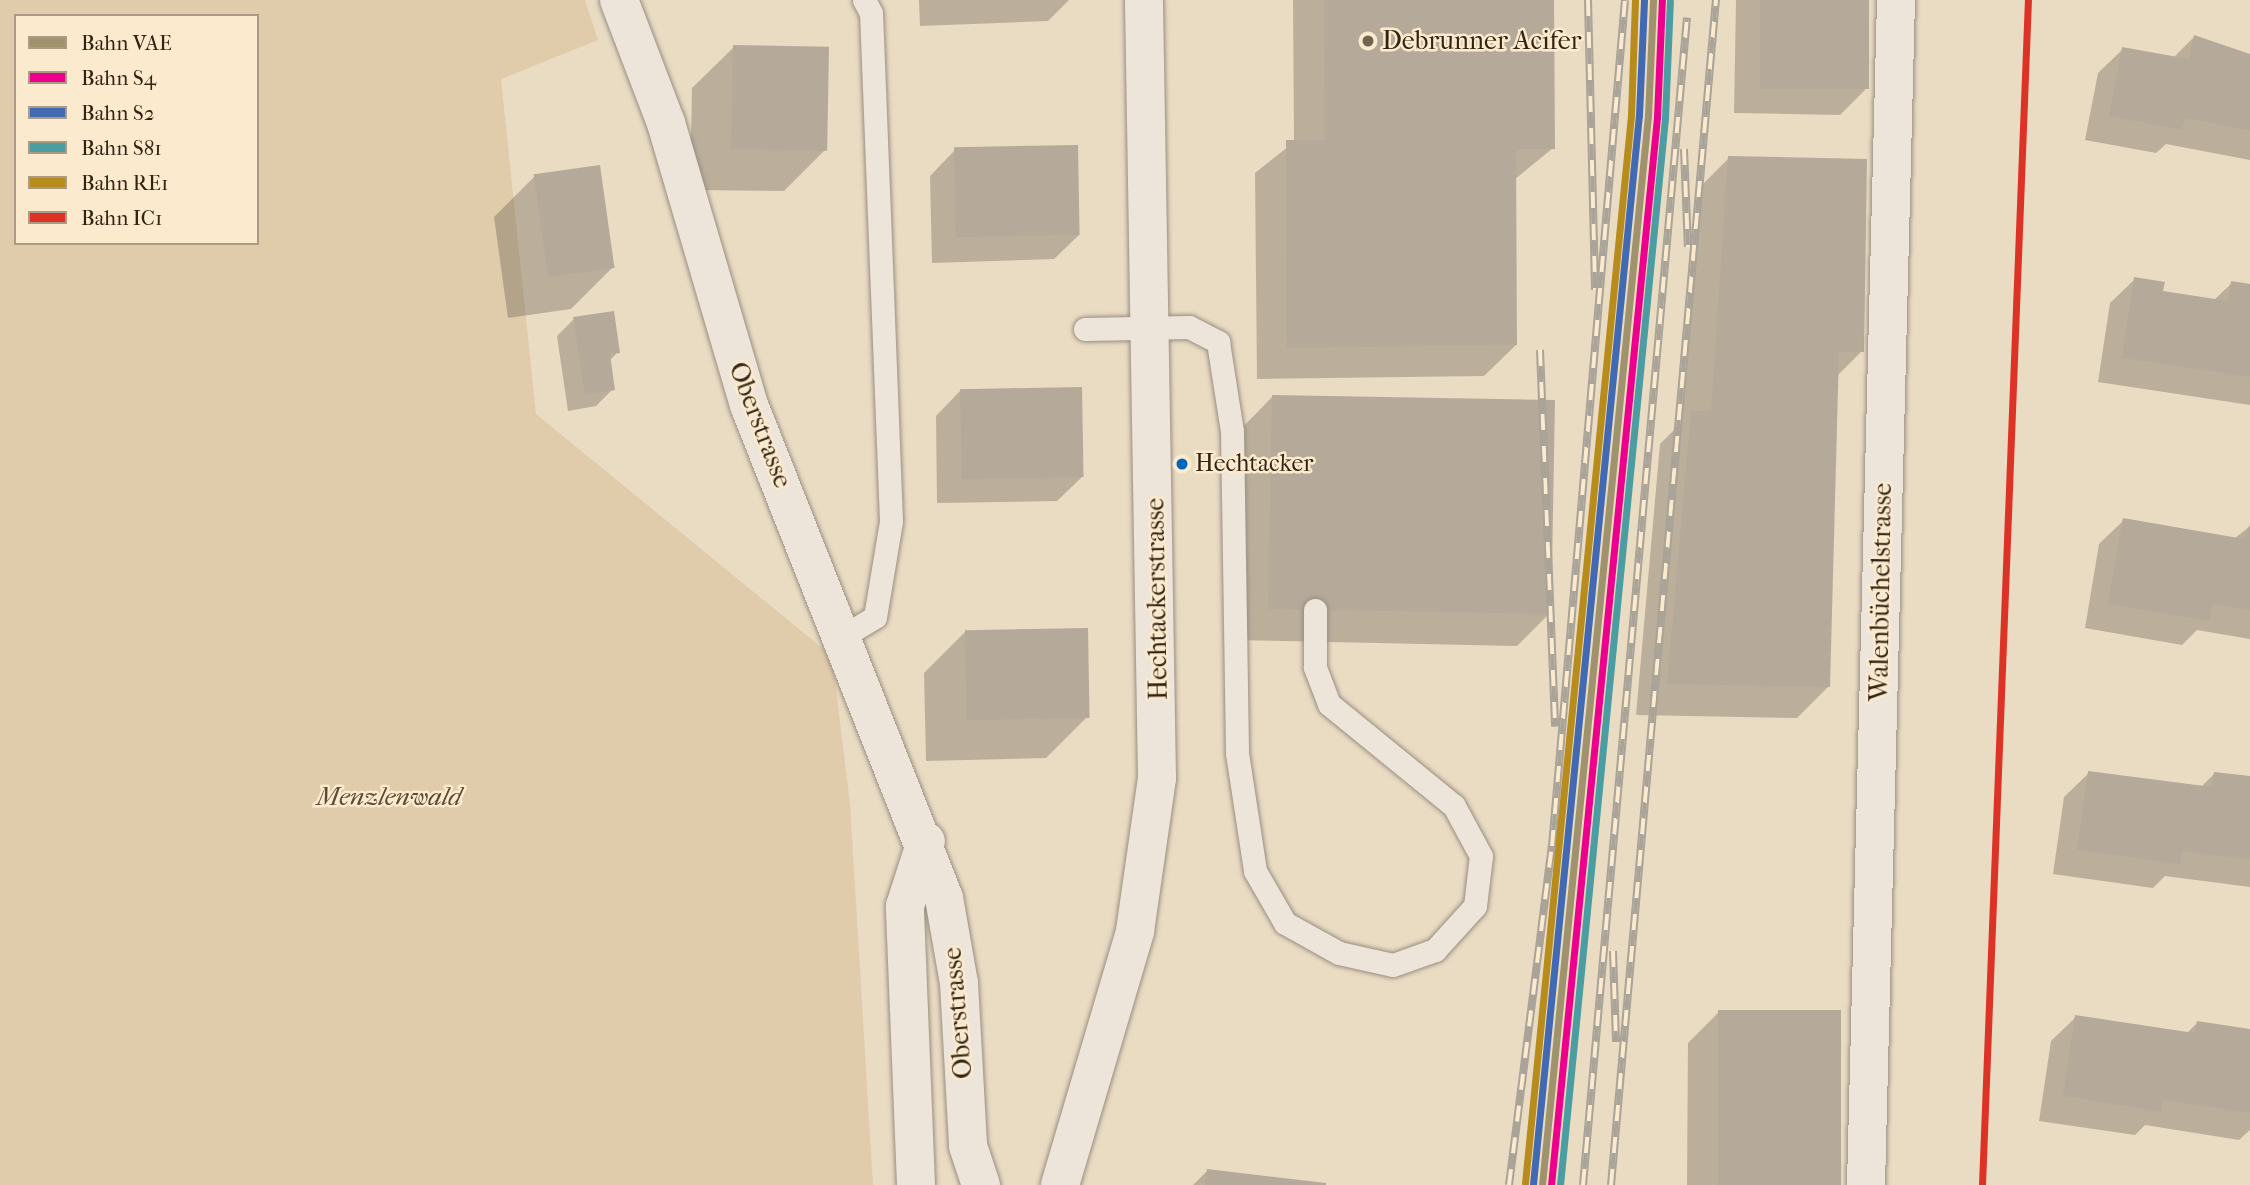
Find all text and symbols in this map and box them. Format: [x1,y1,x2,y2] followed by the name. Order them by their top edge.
[14,14,259,245] legend
[1382,25,1582,57] place label: Debrunner Acifer
[81,31,172,55] text: Bahn VAE
[1360,33,1376,49] marker: Debrunner Acifer
[81,66,156,90] text: Bahn S4
[81,101,155,125] text: Bahn S2
[81,136,162,160] text: Bahn S81
[81,171,168,195] text: Bahn RE1
[81,206,162,230] text: Bahn IC1
[722,358,798,492] street label: Oberstrasse
[1195,450,1314,478] place label: Hechtacker
[1175,457,1189,471] marker: Hechtacker
[1863,483,1899,701] street label: Walenbüchelstrasse
[1140,498,1174,700] street label: Hechtackerstrasse
[317,781,461,813] park label: Menzlenwald
[937,946,979,1080] street label: Oberstrasse

